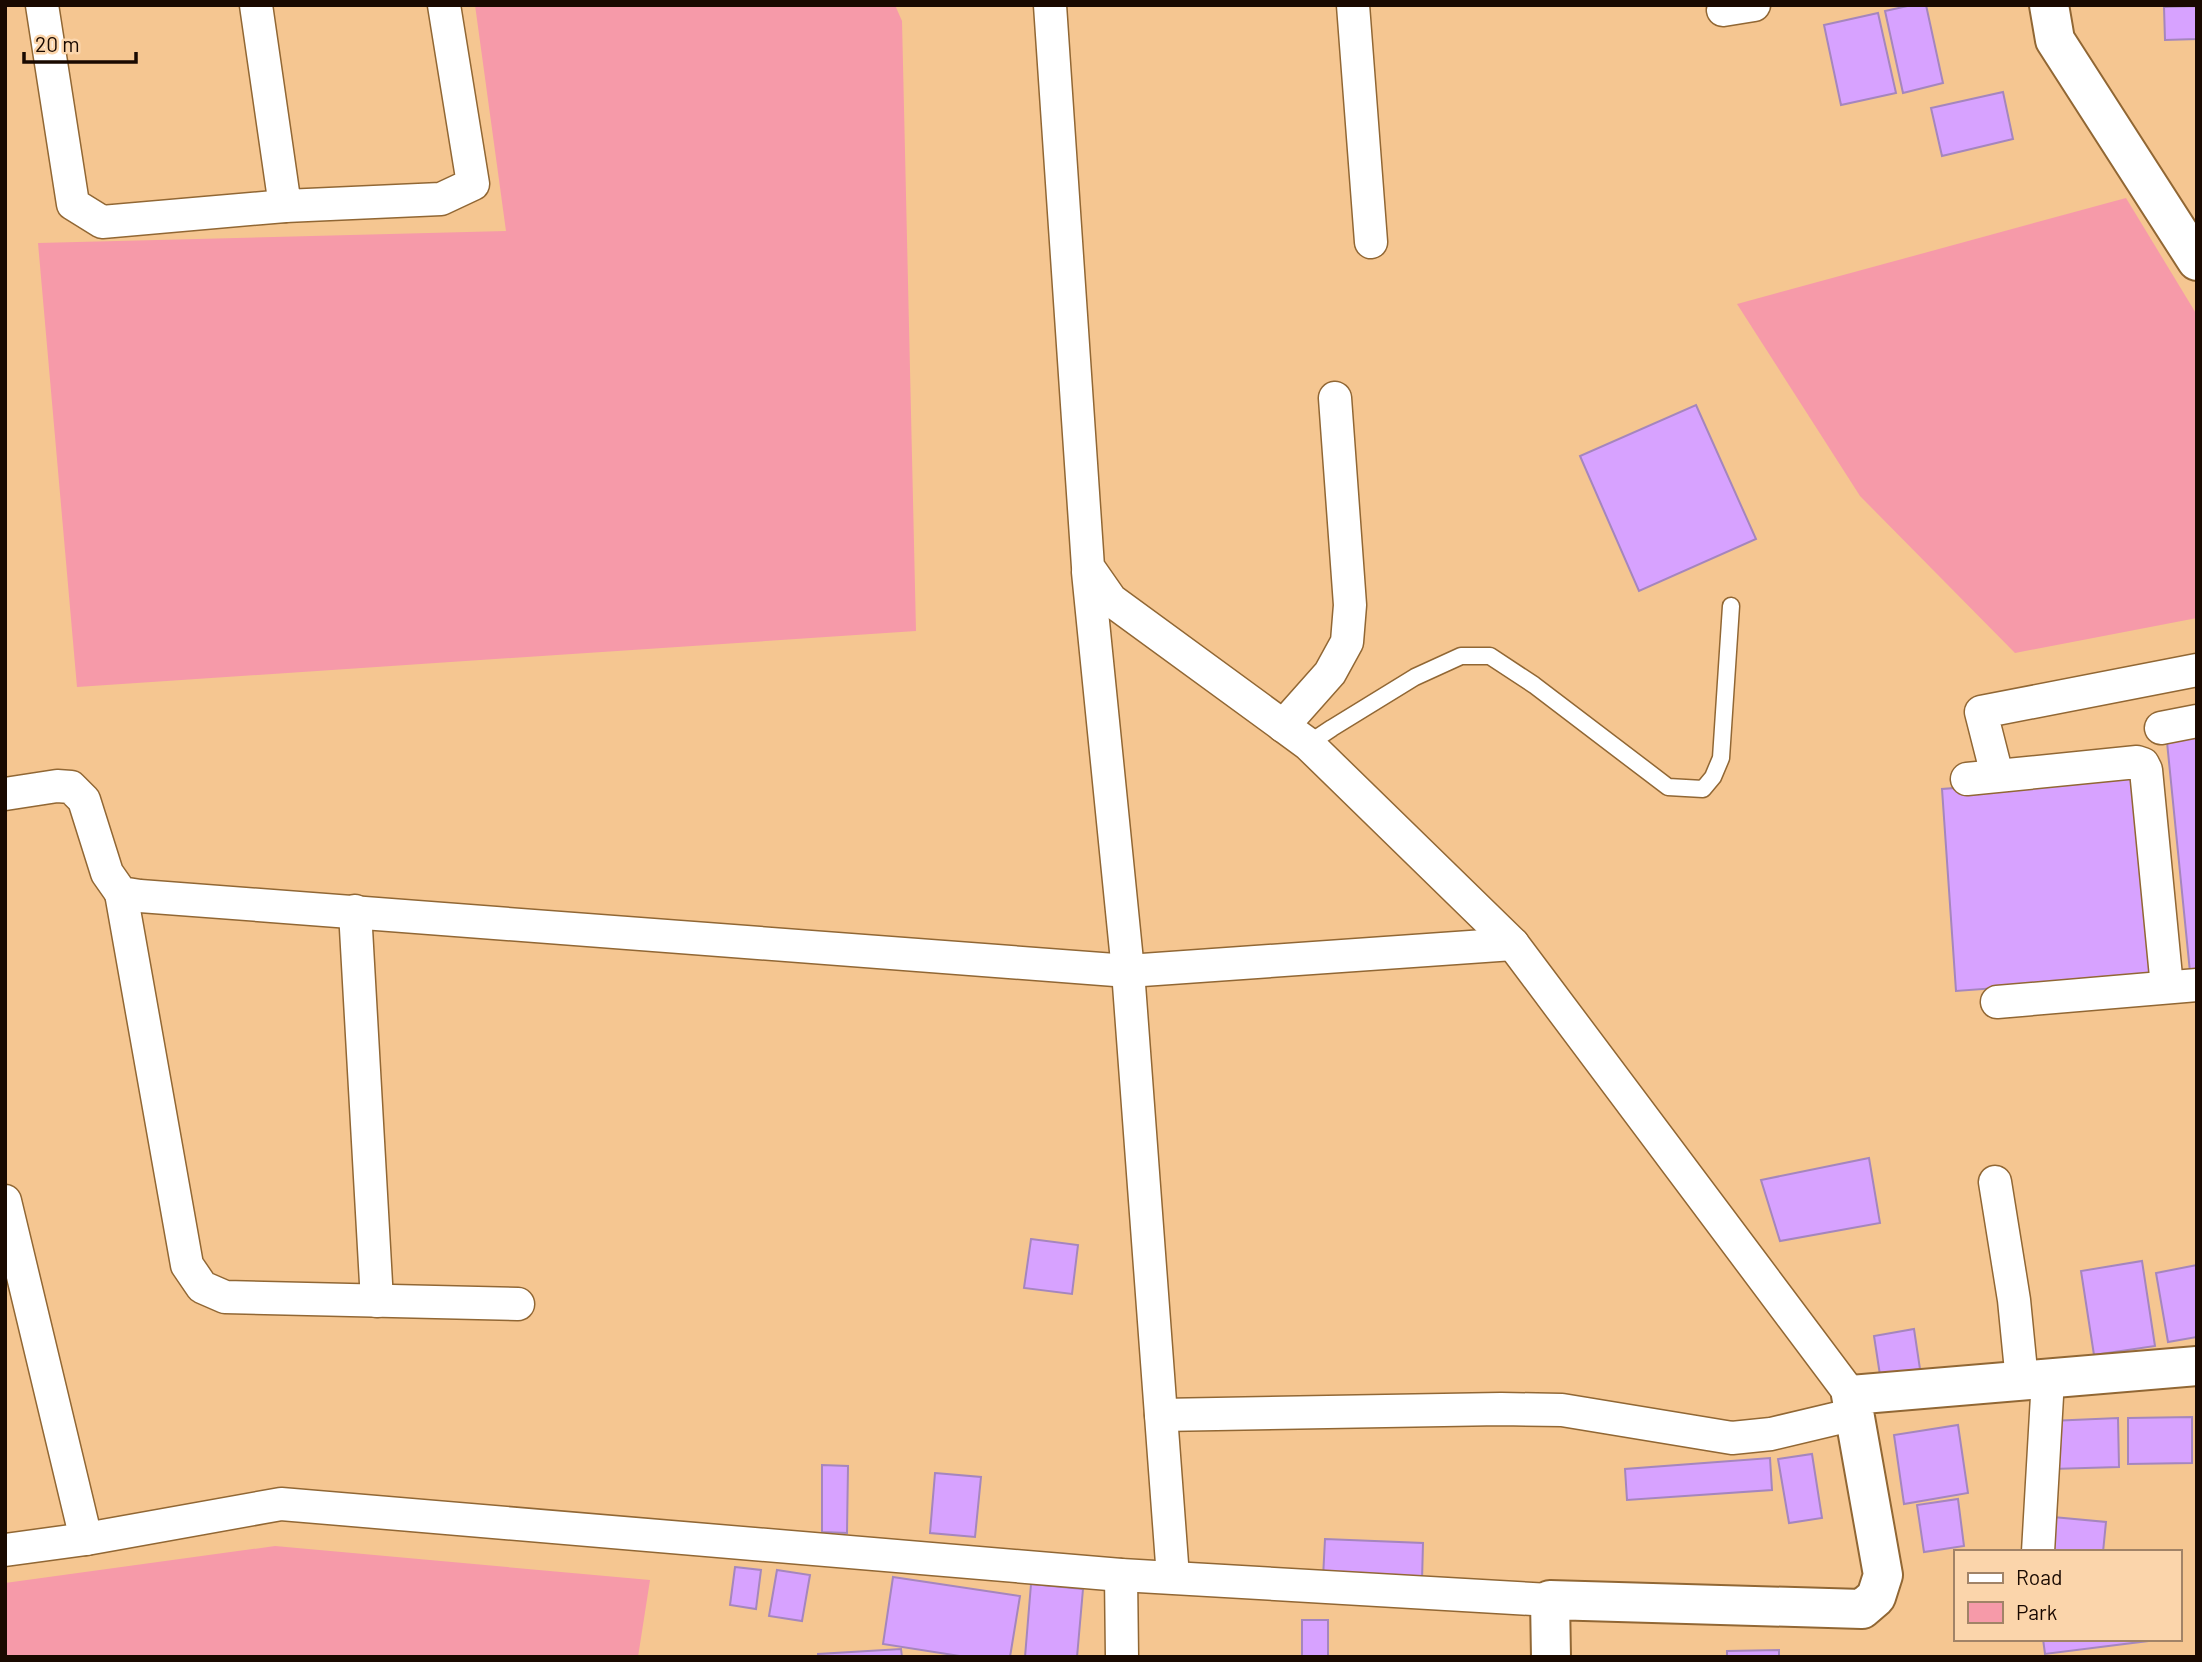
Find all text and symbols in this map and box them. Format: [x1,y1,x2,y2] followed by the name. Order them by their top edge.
[24,21,136,65] scale bar
[35,31,80,56] text: 20 m
[1954,1550,2181,1641] legend
[2016,1564,2062,1589] text: Road
[2016,1599,2057,1624] text: Park

